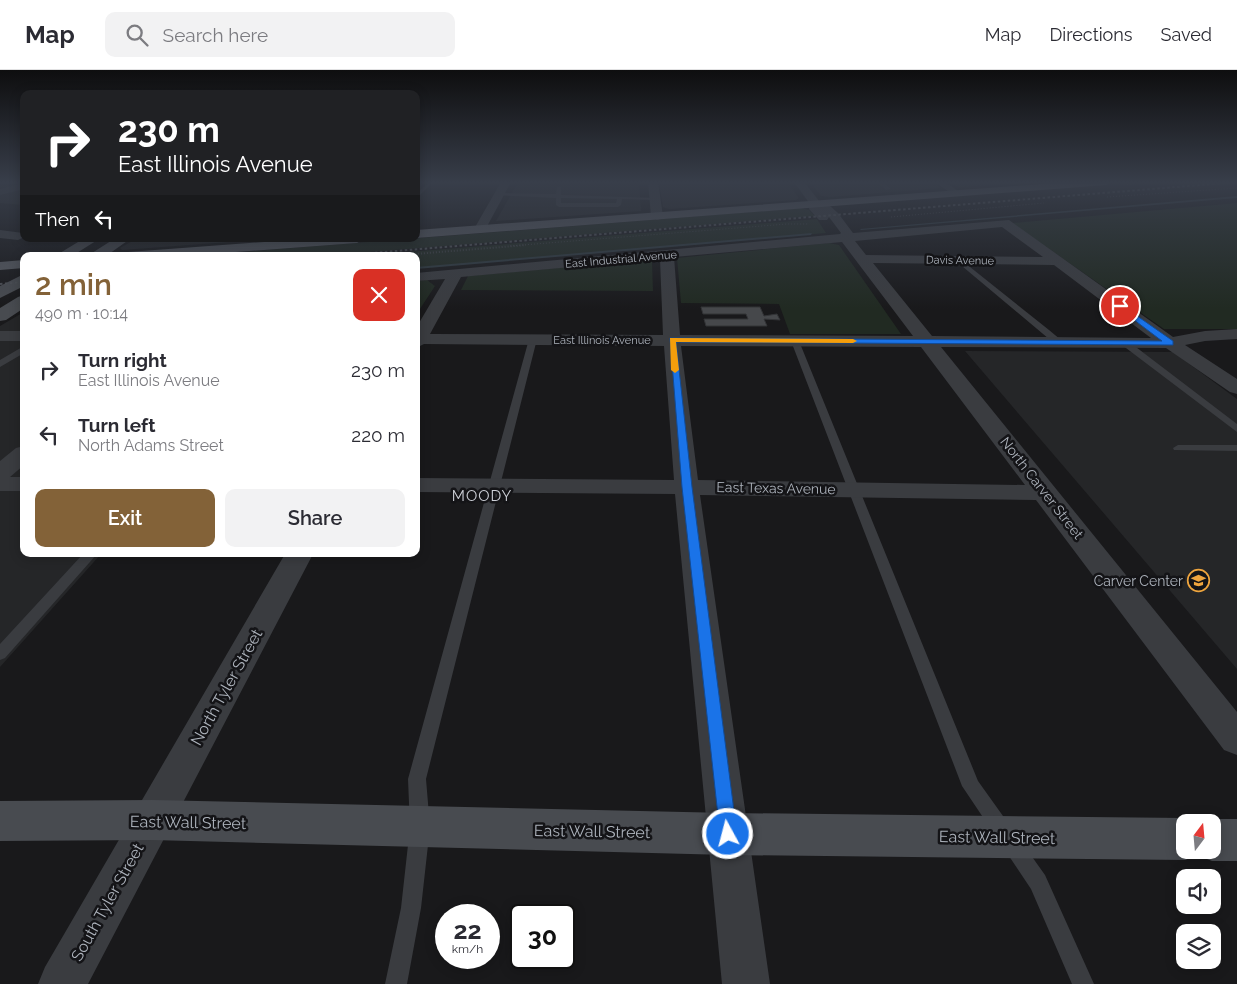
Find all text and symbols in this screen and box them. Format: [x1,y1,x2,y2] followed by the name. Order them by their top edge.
[105,12,455,57] search box
[25,20,75,49] text: Map
[123,21,151,49] icon: search
[163,24,268,46] text: Search here
[985,24,1021,45] text: Map
[1049,24,1133,45] text: Directions
[1161,24,1212,45] text: Saved
[118,109,220,150] text: 230 m
[35,110,100,175] icon: right
[118,151,313,177] text: East Illinois Avenue
[90,205,118,233] icon: left
[35,208,80,230] text: Then
[565,248,678,271] street label: East Industrial Avenue
[926,253,995,268] street label: Davis Avenue
[35,267,112,302] text: 2 min
[353,269,405,321] button: close
[1099,285,1141,327] pin
[1106,292,1134,320] icon: arrive
[35,304,128,323] text: 490 m · 10:14
[553,334,651,347] street label: East Illinois Avenue
[78,349,167,371] text: Turn right
[35,356,63,384] icon: right
[351,359,405,381] text: 230 m
[78,371,220,390] text: East Illinois Avenue
[78,414,155,436] text: Turn left
[35,421,63,449] icon: left
[351,424,405,446] text: 220 m
[997,434,1087,542] street label: North Carver Street
[78,436,224,455] text: North Adams Street
[716,479,836,497] street label: East Texas Avenue
[452,487,512,505] district label: MOODY
[35,489,215,547] button: Exit
[225,489,405,547] button: Share
[1187,569,1211,593] school or university icon: Carver Center
[1094,573,1183,589] place label: Carver Center
[187,625,267,749] street label: North Tyler Street
[701,807,753,859] position arrow
[130,812,247,833] street label: East Wall Street
[1176,814,1221,859] north arrow
[1176,814,1221,969] map controls
[534,821,651,842] street label: East Wall Street
[939,827,1056,848] street label: East Wall Street
[67,840,148,964] street label: South Tyler Street
[1176,869,1221,914] button: sound
[510,904,575,969] speed limit sign: 30
[453,915,482,945] text: 22
[1176,924,1221,969] button: layers
[452,942,483,956] text: km/h

